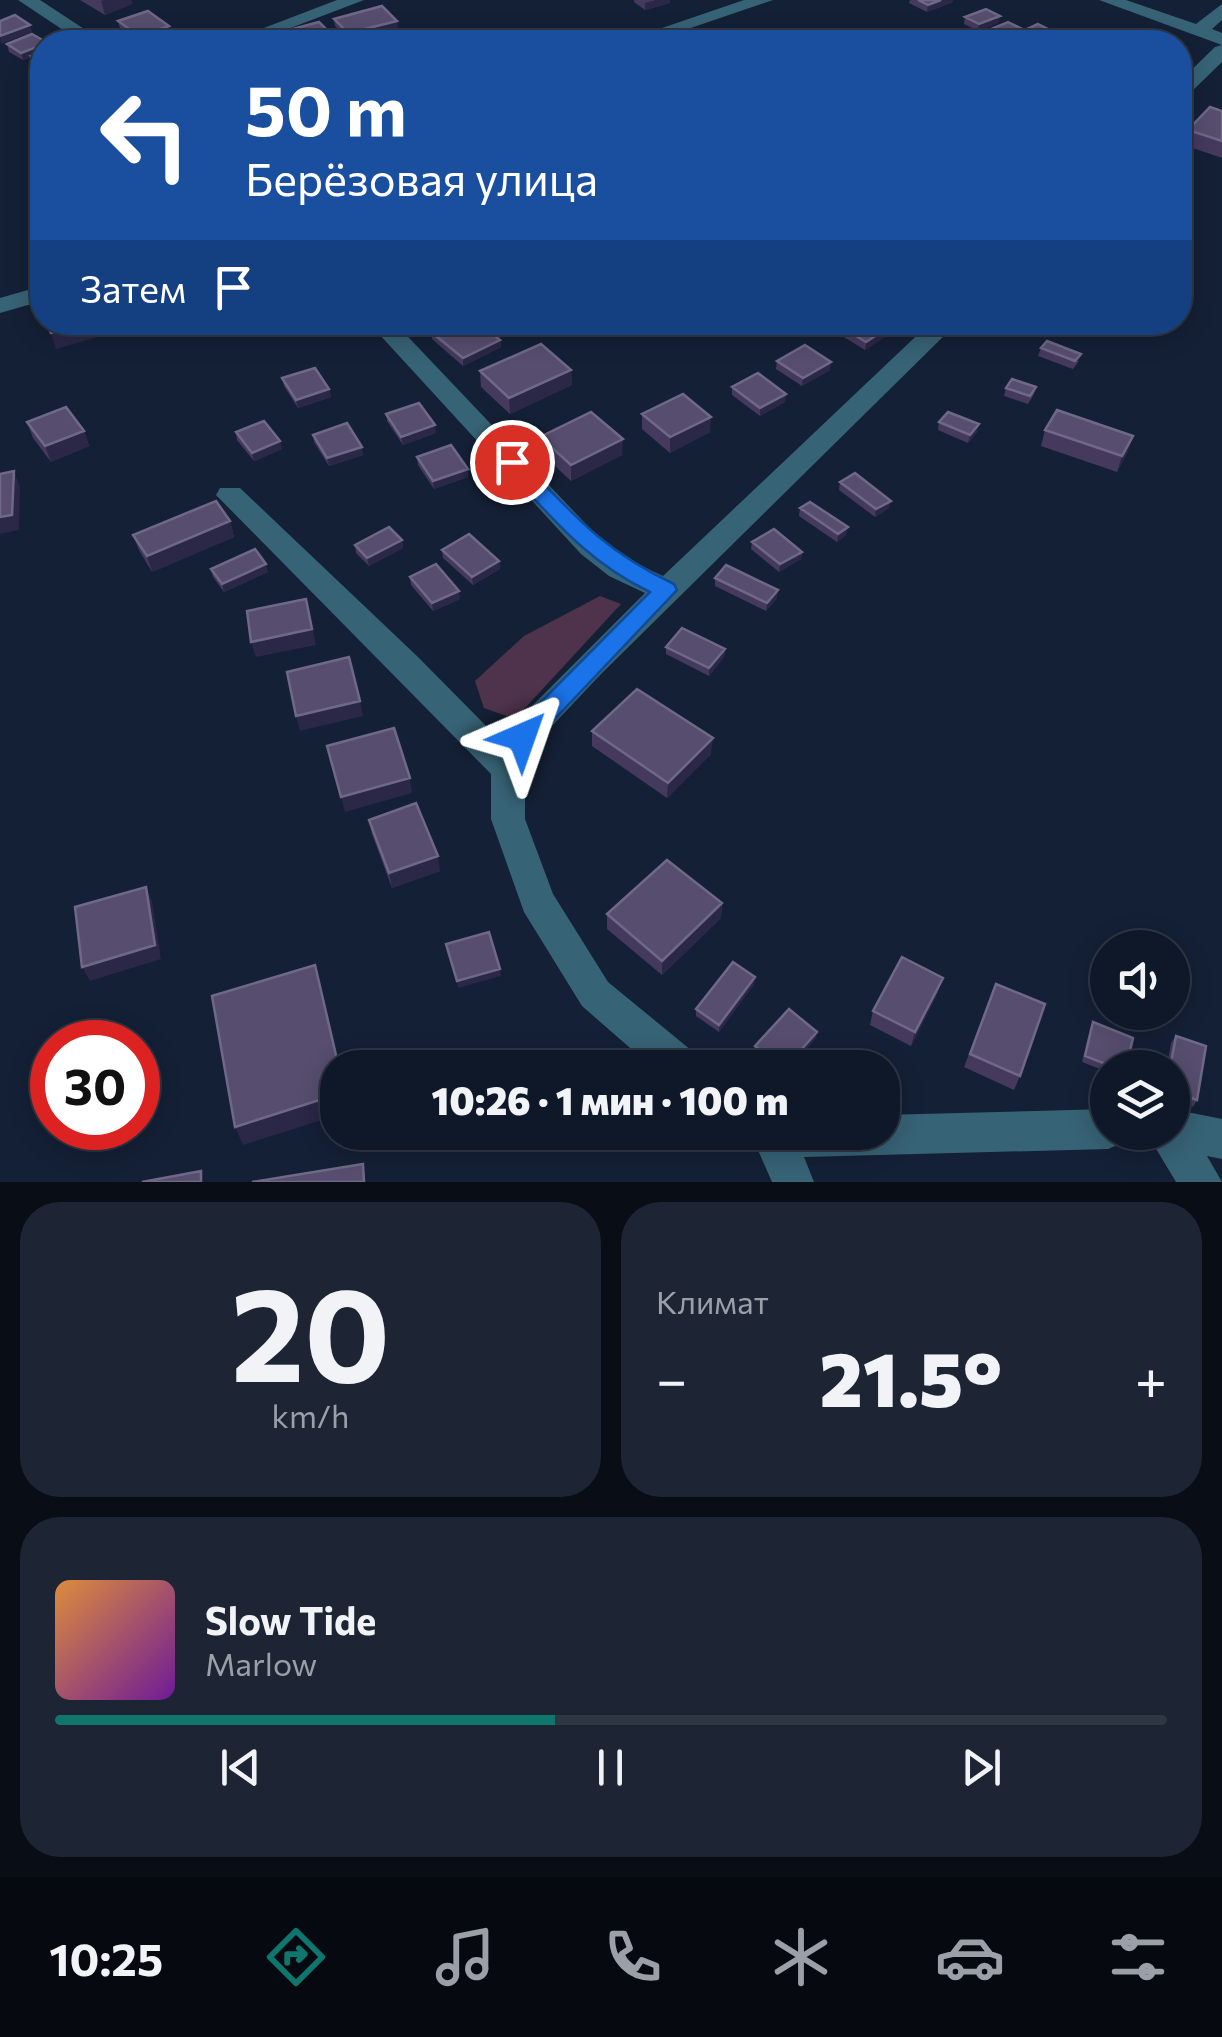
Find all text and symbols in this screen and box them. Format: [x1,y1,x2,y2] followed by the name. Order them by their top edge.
[245,65,407,150] text: 50 m
[80,70,210,200] icon: left
[245,150,598,205] text: Берёзовая улица
[206,260,261,315] icon: arrive
[80,264,186,311] text: Затем
[470,420,555,505] pin
[485,435,540,490] icon: arrive
[470,685,574,789] position arrow
[1090,930,1190,1150] map controls
[1090,930,1190,1030] button: sound
[30,1020,160,1150] speed limit sign: 30
[1090,1050,1190,1150] button: layers
[432,1076,788,1123] text: 10:26 · 1 мин · 100 m
[231,1250,390,1409] text: 20
[656,1281,769,1321] text: Климат
[820,1331,1002,1422] text: 21.5°
[656,1344,687,1411] text: −
[1135,1344,1167,1411] text: +
[272,1395,349,1435] text: km/h
[205,1596,376,1643] text: Slow Tide
[205,1643,317,1683] text: Marlow
[213,1740,268,1795] icon: previous
[583,1740,638,1795] icon: pause
[954,1740,1009,1795] icon: next
[261,1922,331,1992] icon: directions
[430,1922,500,1992] icon: music
[598,1922,668,1992] icon: phone
[766,1922,836,1992] icon: climate
[935,1922,1005,1992] icon: car
[1103,1922,1173,1992] icon: filters
[49,1930,163,1985] text: 10:25

